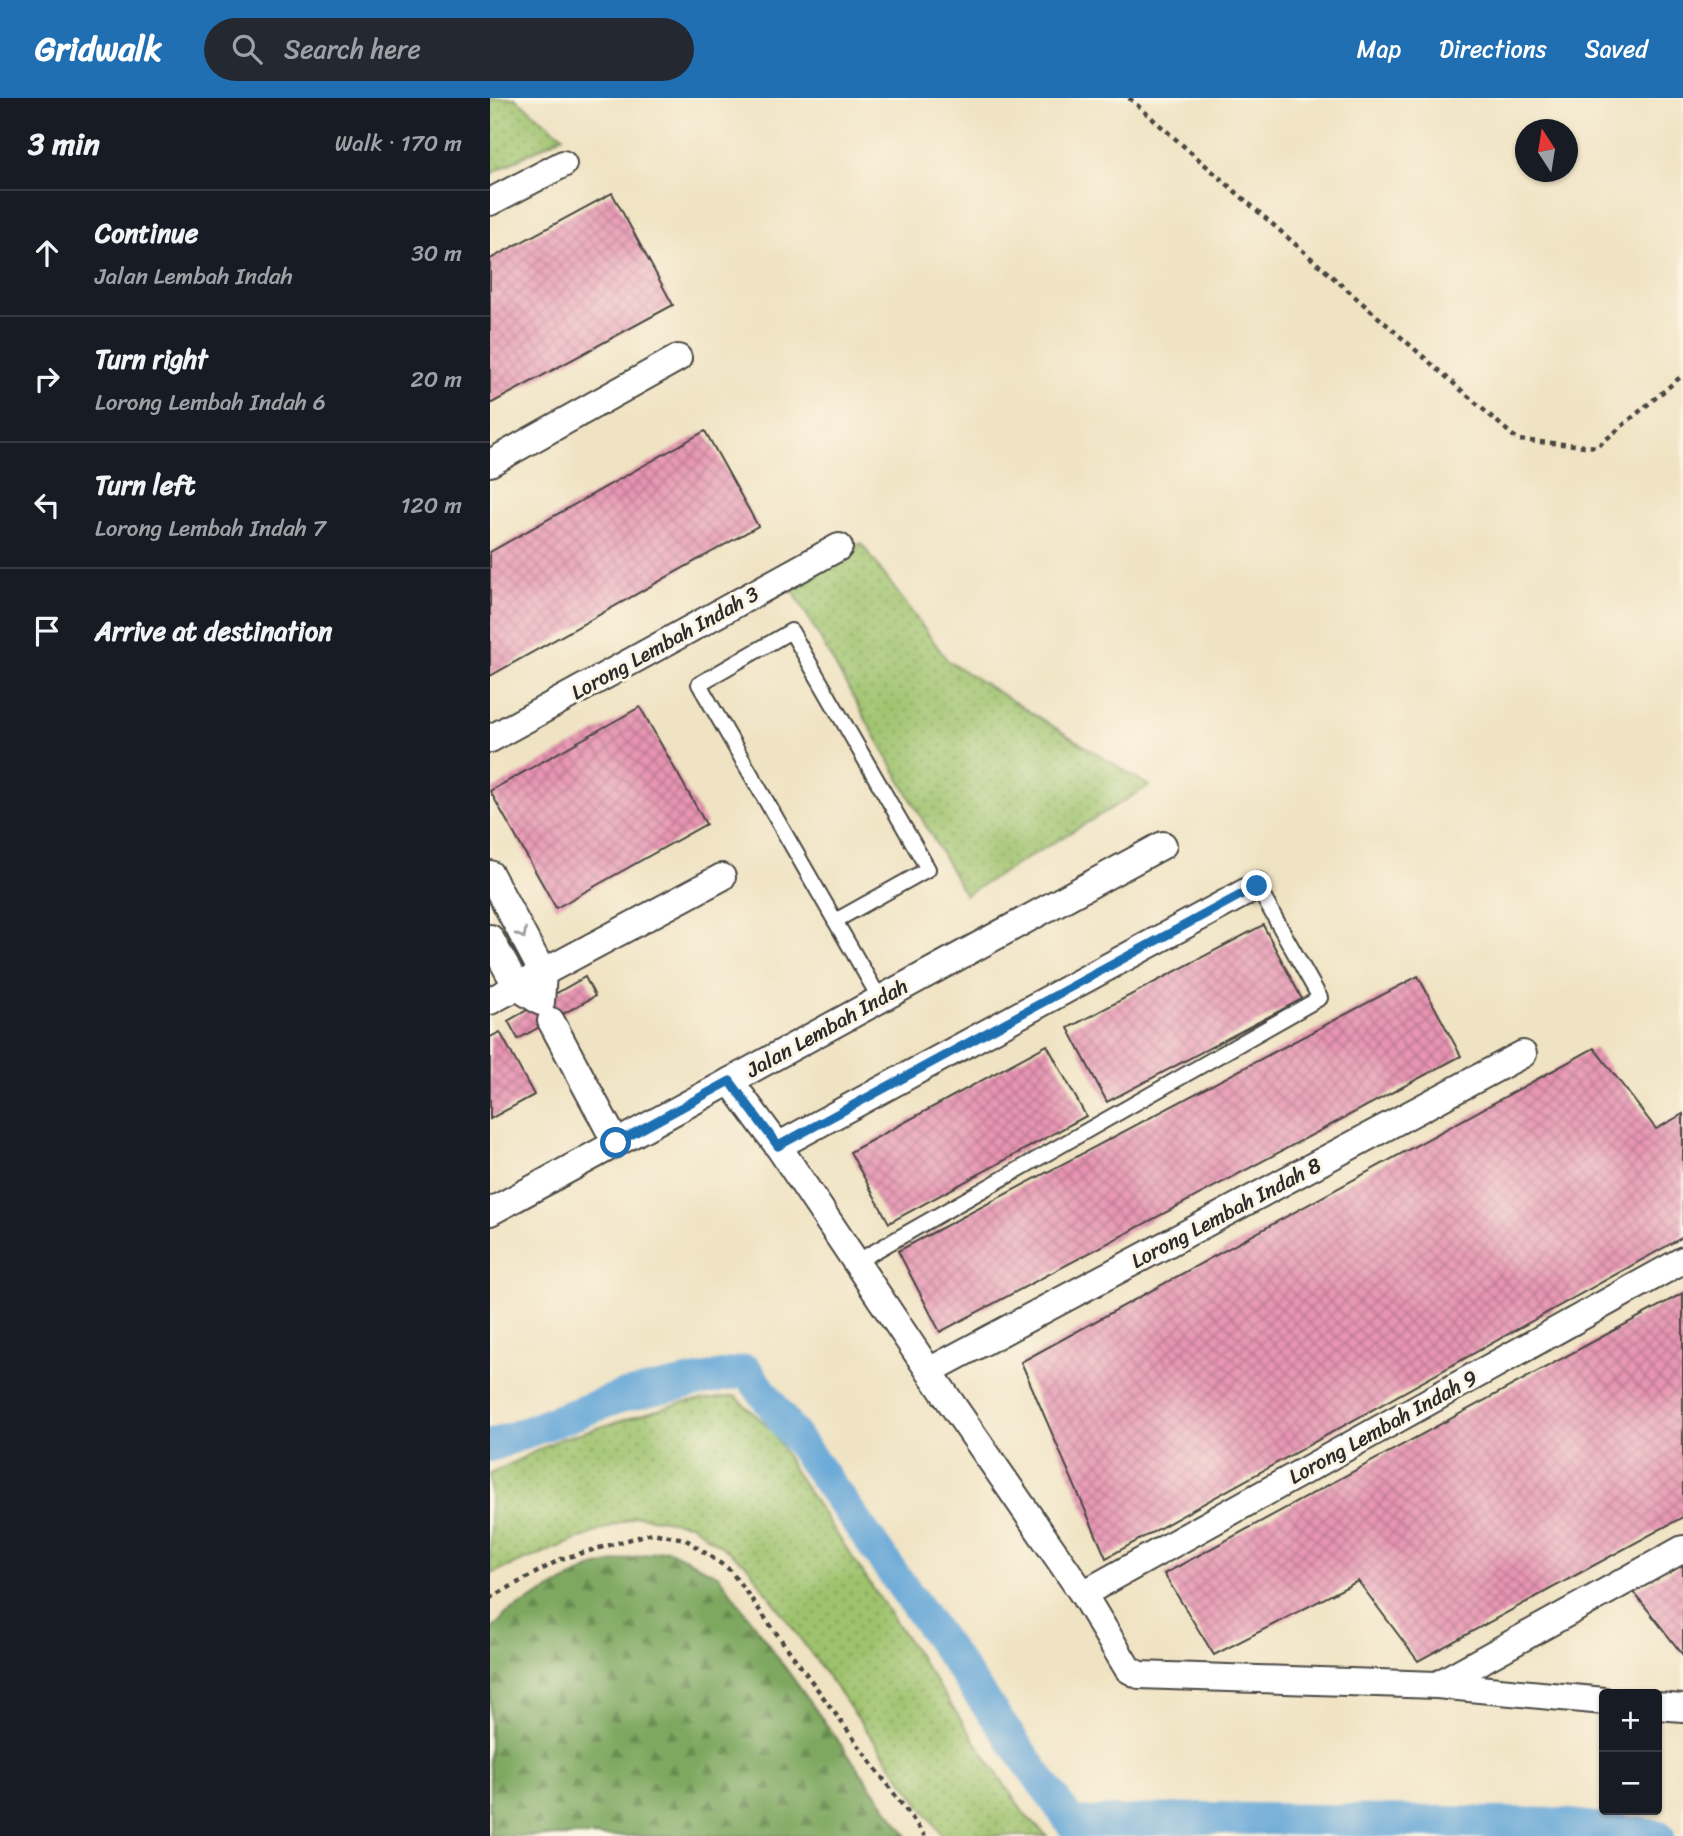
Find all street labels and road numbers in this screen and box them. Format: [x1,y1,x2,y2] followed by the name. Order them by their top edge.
[564,575,767,711] street label: Lorong Lembah Indah 3
[738,968,915,1089] street label: Jalan Lembah Indah
[1124,1146,1329,1279] street label: Lorong Lembah Indah 8
[1281,1359,1485,1495] street label: Lorong Lembah Indah 9

